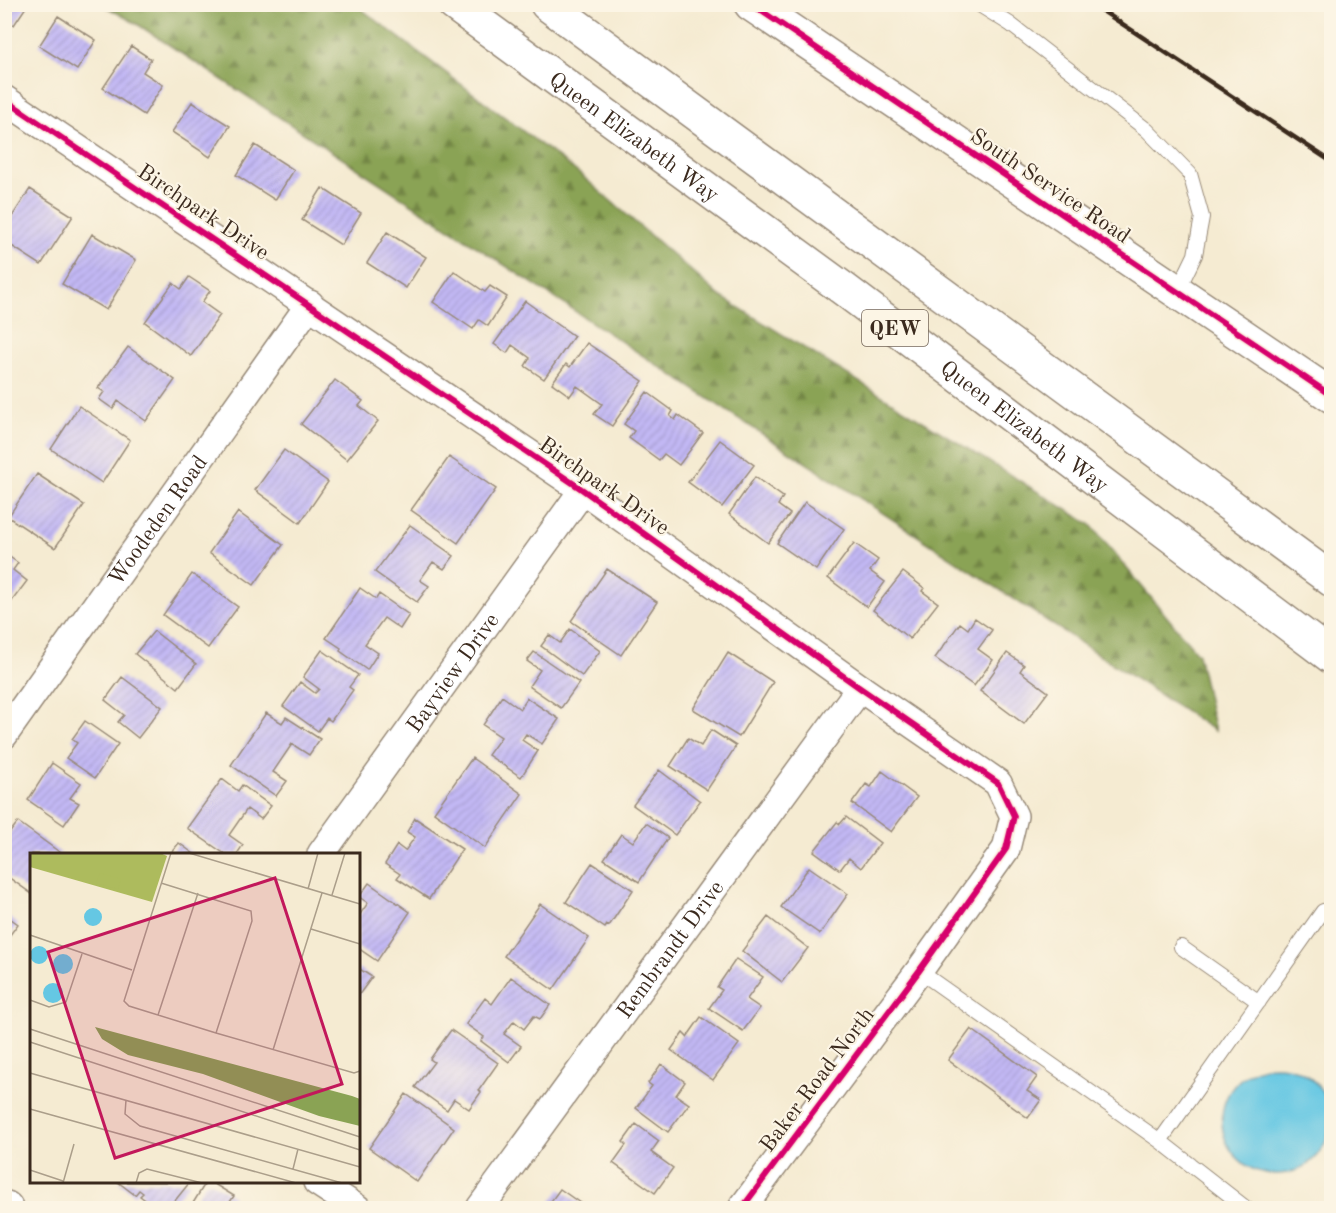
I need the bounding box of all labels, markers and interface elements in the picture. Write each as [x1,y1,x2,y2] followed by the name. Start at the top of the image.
[545,69,723,207] street label: Queen Elizabeth Way
[966,125,1134,248] street label: South Service Road
[133,161,273,265] street label: Birchpark Drive
[862,310,928,346] road number: QEW
[936,357,1112,498] street label: Queen Elizabeth Way
[535,434,673,540] street label: Birchpark Drive
[105,452,212,590] street label: Woodeden Road
[403,610,504,737] street label: Bayview Drive
[30,853,360,1183] inset map
[614,877,728,1023] street label: Rembrandt Drive
[756,1004,879,1157] street label: Baker Road North

